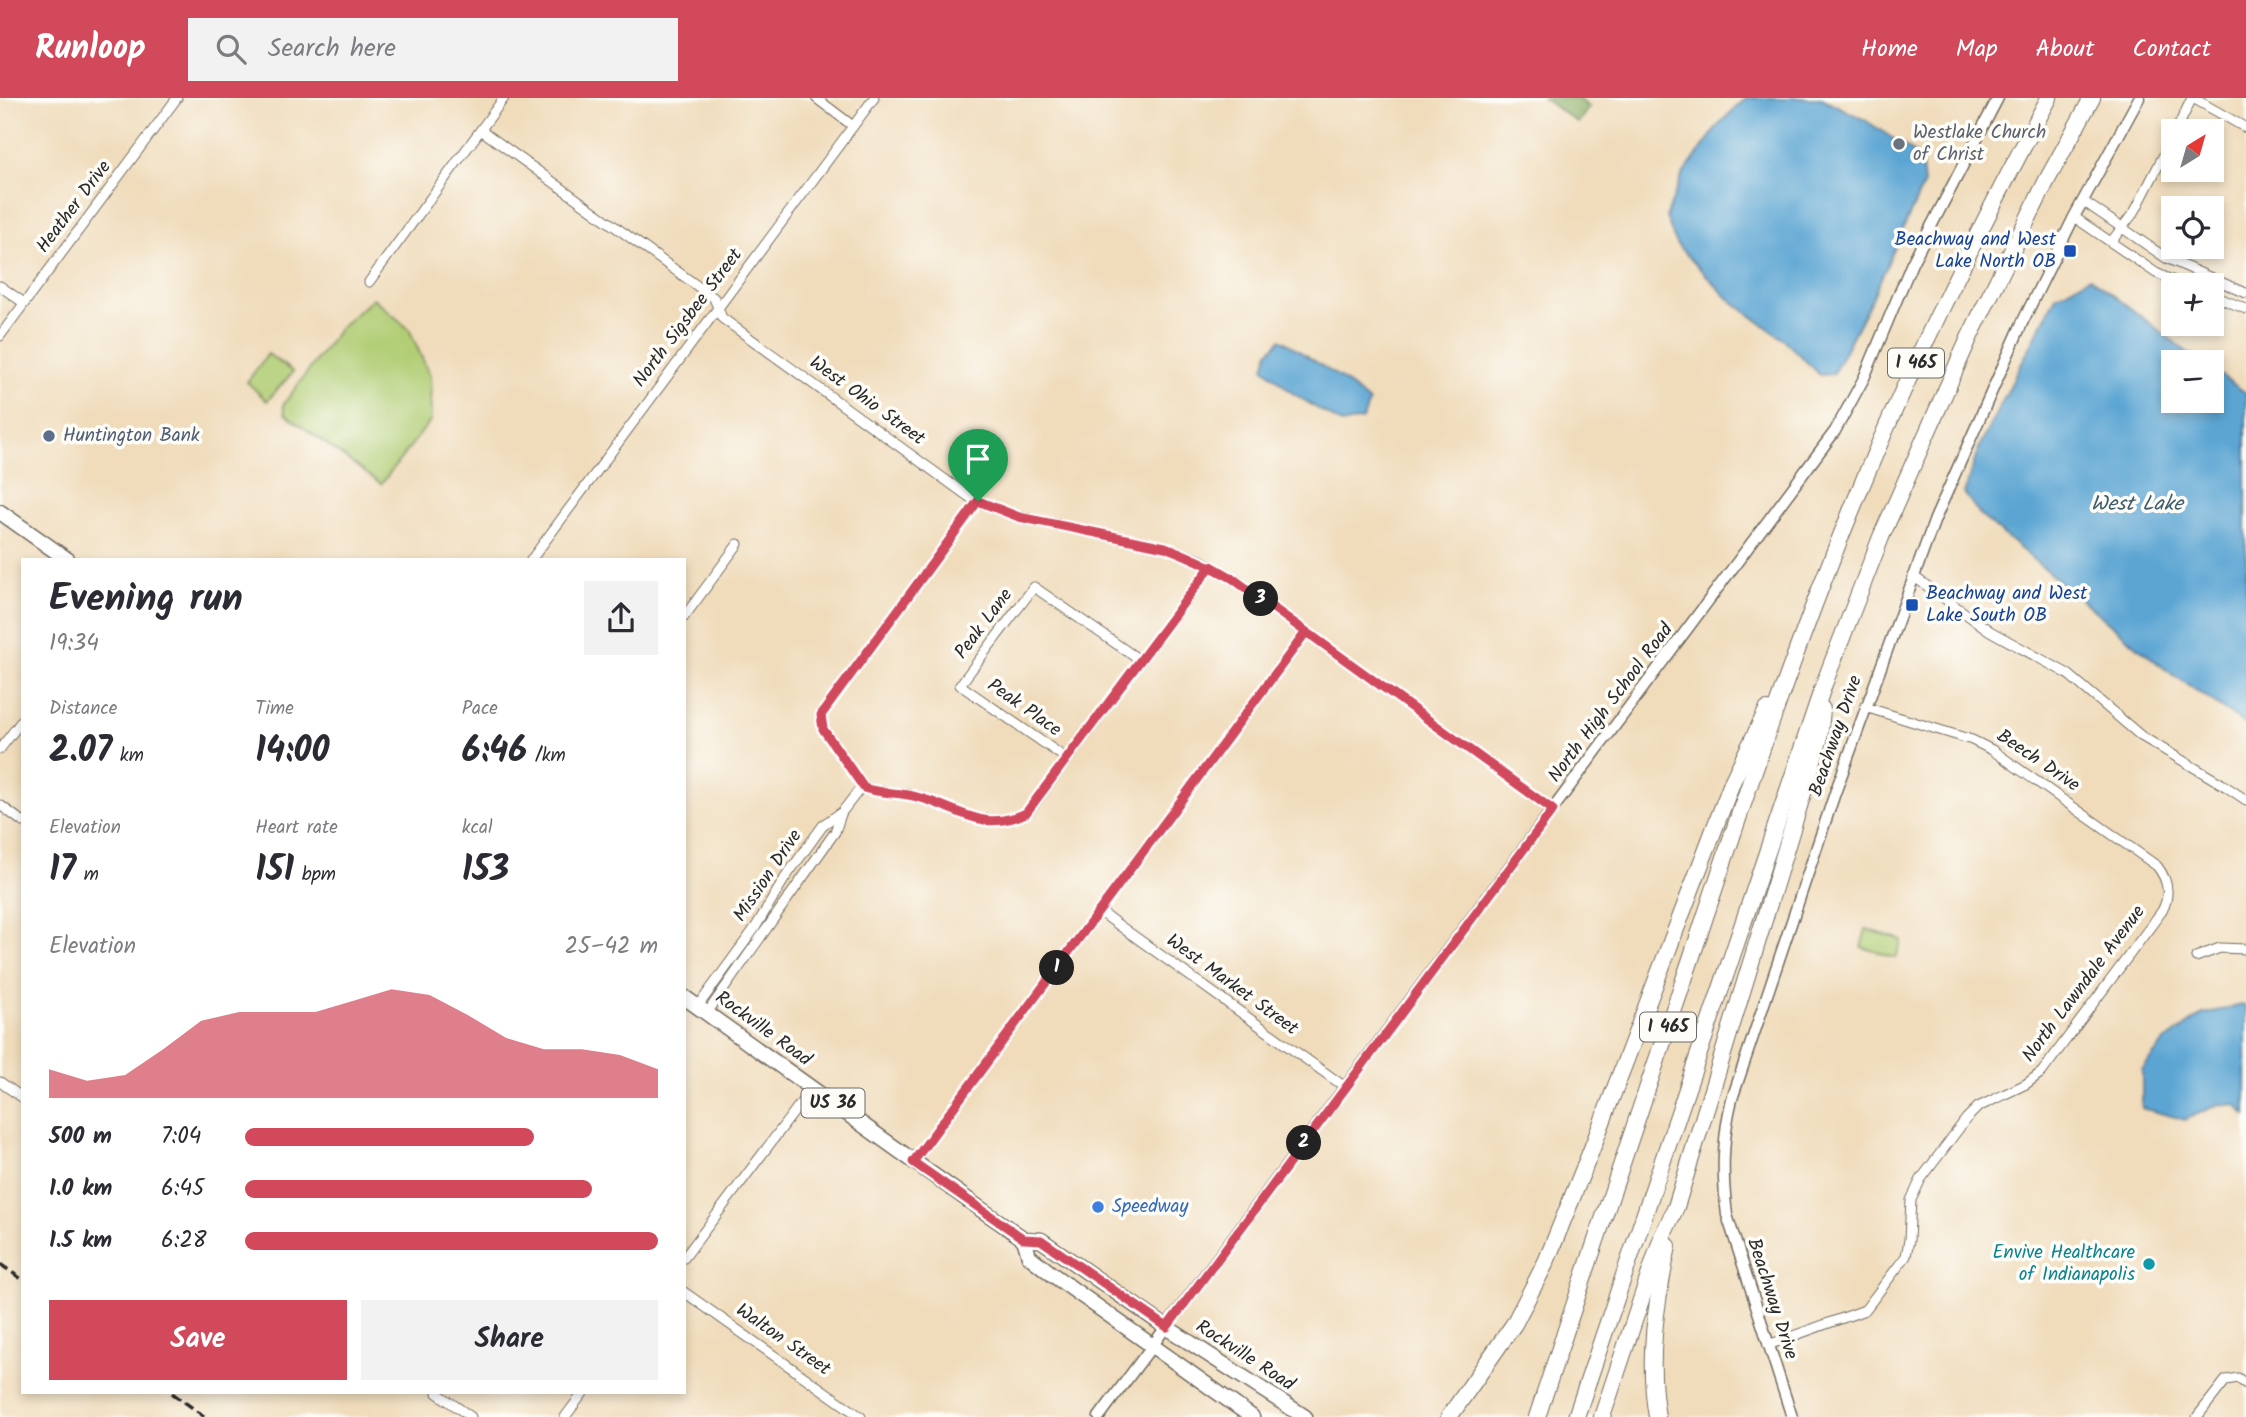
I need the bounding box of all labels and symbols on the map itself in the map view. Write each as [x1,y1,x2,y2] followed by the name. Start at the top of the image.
[1913,118,2046,170] place label: Westlake Church of Christ
[2161,119,2224,182] north arrow
[1891,136,1907,152] marker: Westlake Church of Christ
[29,154,119,260] street label: Heather Drive
[1895,225,2057,277] place label: Beachway and West Lake North OB
[626,242,751,394] street label: North Sigsbee Street
[2062,243,2078,259] marker: Beachway and West Lake North OB
[1888,348,1944,377] road number: I 465
[803,349,932,454] street label: West Ohio Street
[63,421,200,451] place label: Huntington Bank
[41,428,57,444] marker: Huntington Bank
[948,429,1008,501] pin
[2091,488,2186,521] water label: West Lake
[1926,579,2088,631] place label: Beachway and West Lake South OB
[947,582,1021,666] street label: Peak Lane
[1244,582,1278,616] pin: 3
[1904,597,1920,613] marker: Beachway and West Lake South OB
[1541,616,1681,789] street label: North High School Road
[980,671,1068,745] street label: Peak Place
[1801,671,1871,800] street label: Beachway Drive
[1990,722,2086,800] street label: Beech Drive
[726,823,810,928] street label: Mission Drive
[2015,899,2153,1069] street label: North Lawndale Avenue
[1160,927,1305,1044] street label: West Market Street
[1040,950,1074,986] pin: 1
[708,984,818,1075] street label: Rockville Road
[1640,1012,1696,1042] road number: I 465
[802,1088,864,1118] road number: US 36
[1286,1126,1322,1160] pin: 2
[1112,1192,1189,1222] place label: Speedway
[1090,1199,1106,1215] marker: Speedway
[1738,1234,1806,1364] street label: Beachway Drive
[1992,1238,2135,1290] place label: Envive Healthcare of Indianapolis
[2141,1256,2157,1272] marker: Envive Healthcare of Indianapolis
[729,1296,837,1384] street label: Walton Street
[1189,1313,1301,1400] street label: Rockville Road

